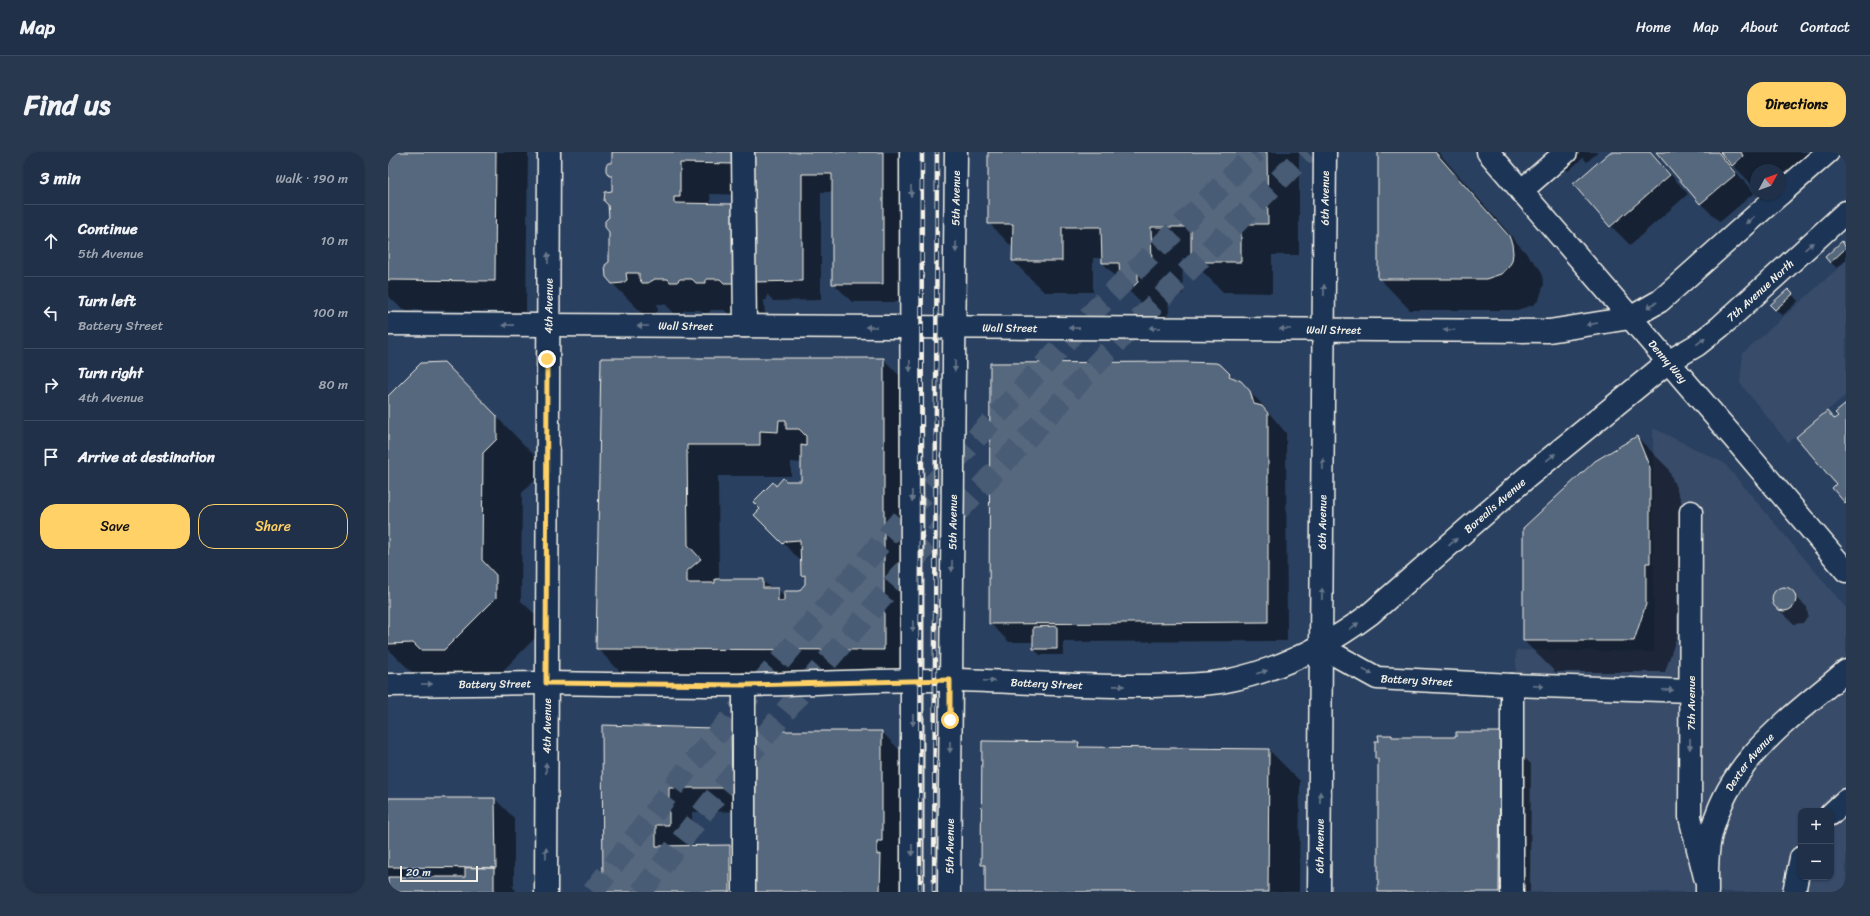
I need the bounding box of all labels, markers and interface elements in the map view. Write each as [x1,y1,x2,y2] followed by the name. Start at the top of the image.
[20,11,55,44] text: Map
[1636,15,1671,40] text: Home
[1693,15,1719,40] text: Map
[1741,15,1778,40] text: About
[1800,15,1850,40] text: Contact
[24,80,111,129] text: Find us
[1747,82,1846,127] button: Directions
[40,163,81,193] text: 3 min
[1750,164,1786,200] north arrow
[275,167,348,190] text: Walk · 190 m
[946,170,965,226] street label: 5th Avenue
[1315,170,1334,226] street label: 6th Avenue
[908,185,914,198] one-way arrow
[1745,215,1756,224] one-way arrow
[78,216,138,242] text: Continue
[321,229,348,252] text: 10 m
[40,230,62,252] icon: ahead
[953,241,959,254] one-way arrow
[78,242,143,265] text: 5th Avenue
[1804,242,1813,251] one-way arrow
[545,251,551,264] one-way arrow
[1722,254,1798,326] street label: 7th Avenue North
[539,278,558,334] street label: 4th Avenue
[1321,283,1327,296] one-way arrow
[78,288,136,314] text: Turn left
[313,301,348,324] text: 100 m
[1646,301,1658,308] one-way arrow
[40,302,62,324] icon: left
[78,314,163,337] text: Battery Street
[658,316,714,335] street label: Wall Street
[982,318,1038,337] street label: Wall Street
[1306,320,1362,339] street label: Wall Street
[1585,321,1598,327] one-way arrow
[501,322,514,328] one-way arrow
[636,323,649,329] one-way arrow
[864,324,877,330] one-way arrow
[1067,325,1080,331] one-way arrow
[1148,325,1161,331] one-way arrow
[1278,326,1291,332] one-way arrow
[1442,327,1455,333] one-way arrow
[1644,335,1692,388] street label: Denny Way
[1695,337,1706,346] one-way arrow
[538,350,556,368] route end
[78,360,143,386] text: Turn right
[907,360,914,372] one-way arrow
[952,360,958,373] one-way arrow
[319,373,348,396] text: 80 m
[40,374,62,396] icon: right
[78,386,144,409] text: 4th Avenue
[78,444,215,470] text: Arrive at destination
[40,446,62,468] icon: arrive
[1546,453,1557,462] one-way arrow
[1320,457,1326,470] one-way arrow
[1459,473,1530,538] street label: Borealis Avenue
[909,490,915,503] one-way arrow
[943,494,962,550] street label: 5th Avenue
[1312,494,1332,550] street label: 6th Avenue
[40,504,190,549] button: Save
[198,504,348,549] button: Share
[1448,537,1458,547] one-way arrow
[949,560,955,573] one-way arrow
[1318,588,1325,600] one-way arrow
[910,620,916,633] one-way arrow
[1349,623,1359,631] one-way arrow
[1256,669,1268,675] one-way arrow
[1362,669,1374,676] one-way arrow
[1380,669,1454,691] street label: Battery Street
[1010,672,1083,695] street label: Battery Street
[459,674,531,694] street label: Battery Street
[1682,675,1701,730] street label: 7th Avenue
[983,678,996,684] one-way arrow
[421,681,434,687] one-way arrow
[1113,683,1126,689] one-way arrow
[1532,683,1545,689] one-way arrow
[1662,687,1675,693] one-way arrow
[537,698,556,754] street label: 4th Avenue
[941,711,959,729] route start
[910,714,916,727] one-way arrow
[1720,728,1779,795] street label: Dexter Avenue
[1687,738,1694,750] one-way arrow
[947,741,953,754] one-way arrow
[543,761,549,774] one-way arrow
[1317,790,1323,803] one-way arrow
[1798,808,1834,880] map controls
[1798,808,1834,844] button: +
[940,818,959,874] street label: 5th Avenue
[1310,818,1329,874] street label: 6th Avenue
[909,844,915,857] one-way arrow
[1798,844,1834,880] button: −
[543,846,549,859] one-way arrow
[406,863,431,882] text: 20 m
[400,864,478,883] scale bar

